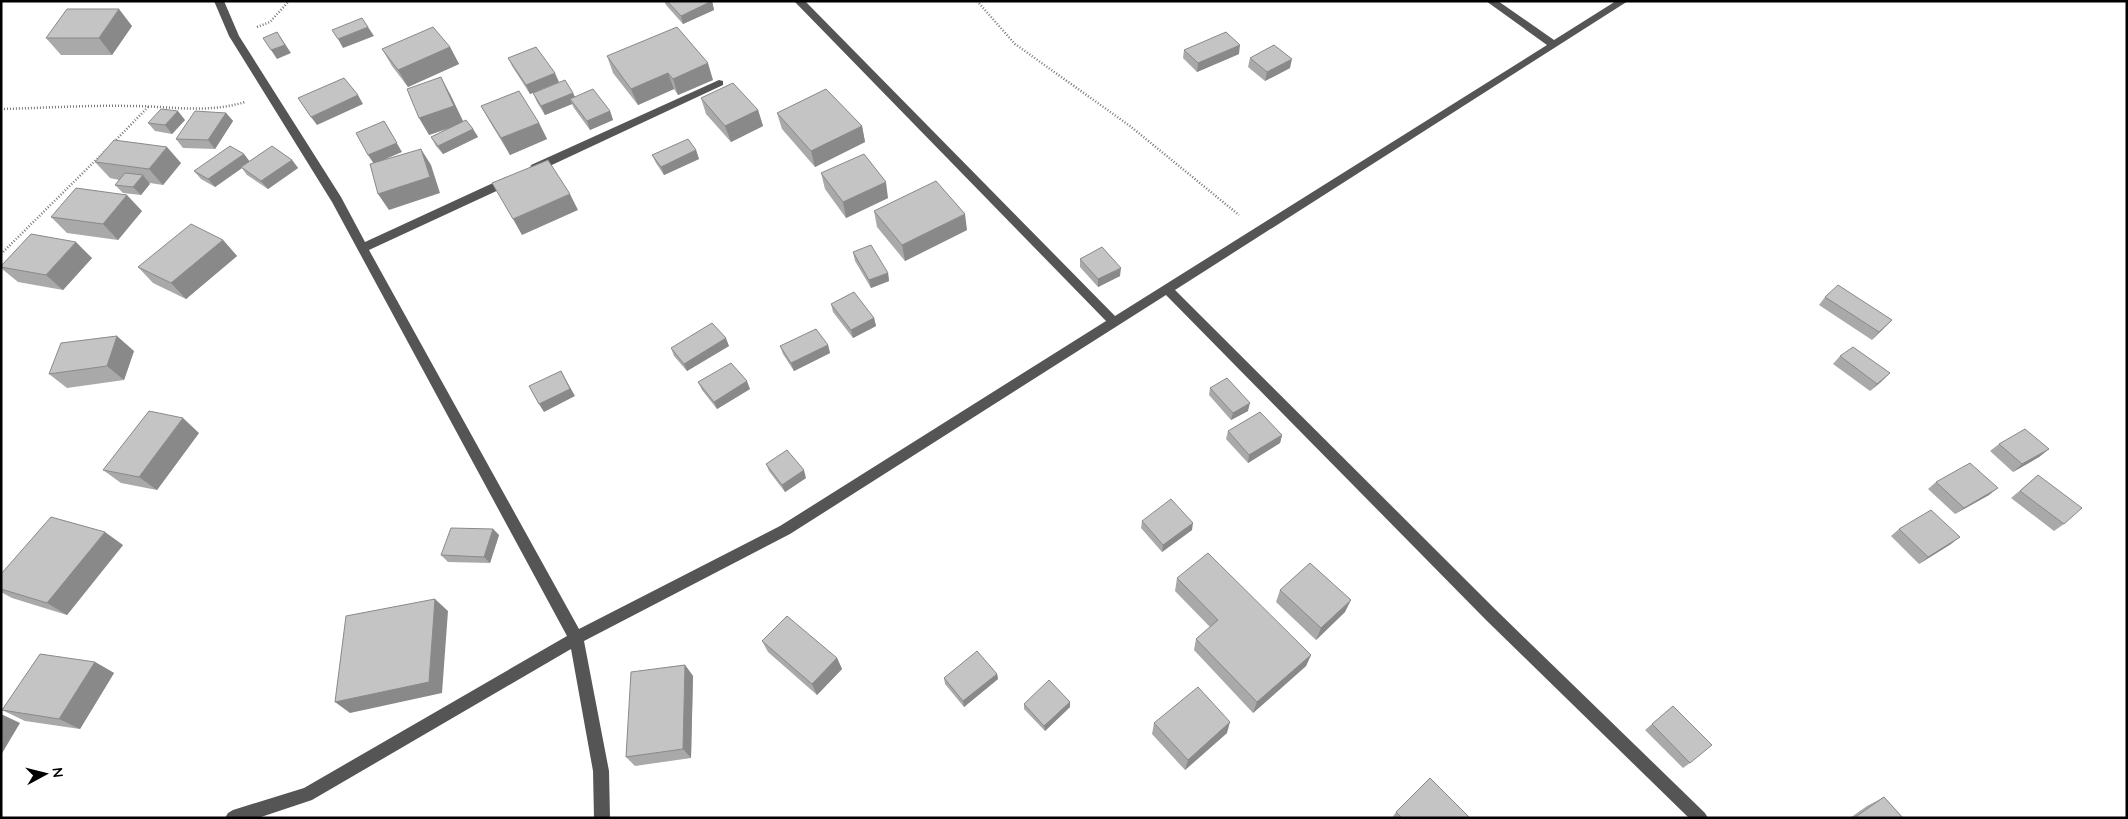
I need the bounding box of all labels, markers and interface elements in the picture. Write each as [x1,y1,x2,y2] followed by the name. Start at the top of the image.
[20,749,70,799] north arrow
[48,766,67,779] text: N

